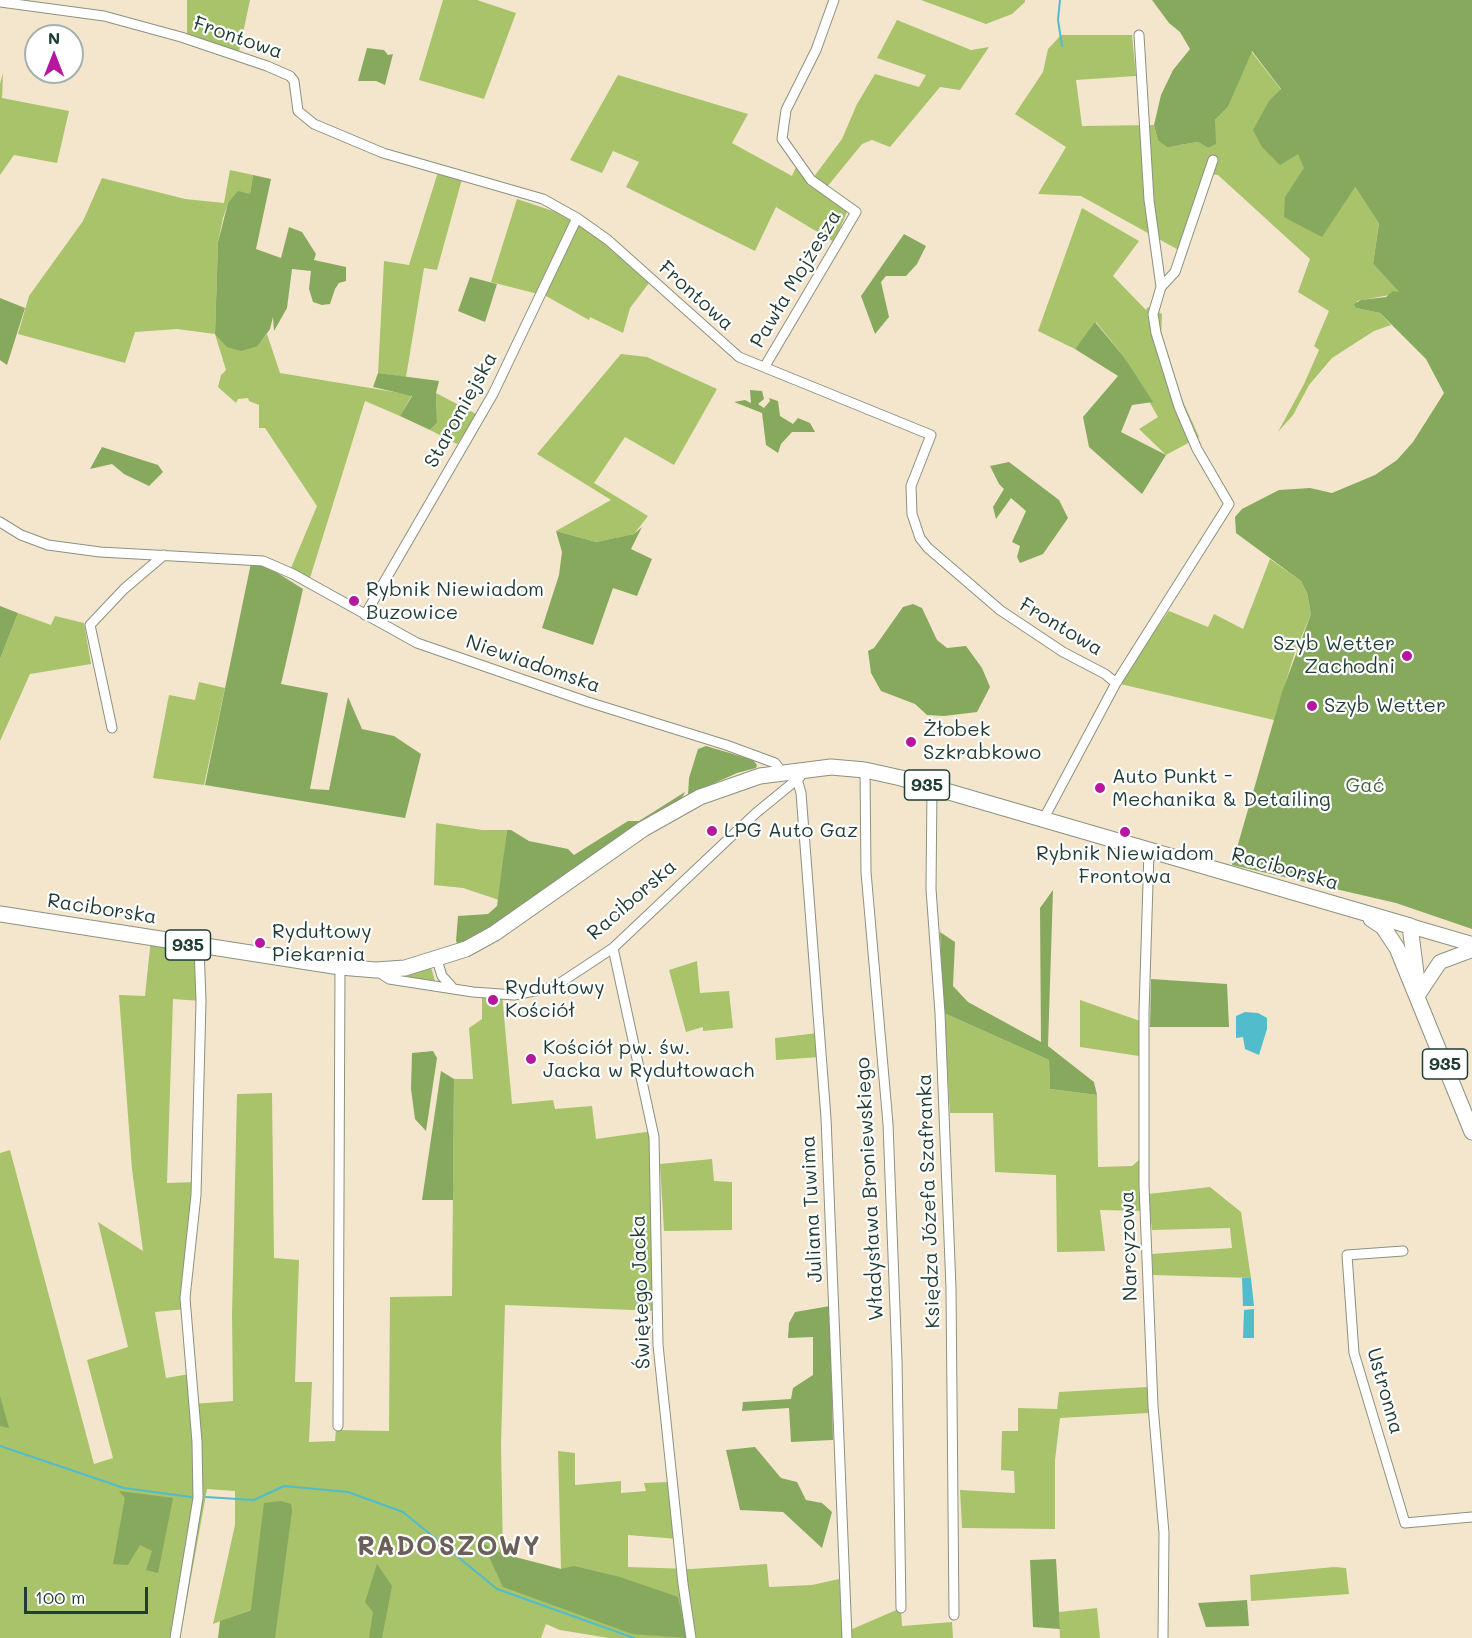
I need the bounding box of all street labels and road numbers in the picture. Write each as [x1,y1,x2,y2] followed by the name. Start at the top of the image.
[190,12,286,64] street label: Frontowa
[745,206,847,352] street label: Pawła Mojżesza
[653,256,739,336] street label: Frontowa
[419,348,503,472] street label: Staromiejska
[1015,593,1107,661] street label: Frontowa
[463,630,603,698] street label: Niewiadomska
[904,770,950,800] road number: 935
[1229,842,1341,896] street label: Raciborska
[582,855,682,945] street label: Raciborska
[46,888,158,930] street label: Raciborska
[166,930,210,960] road number: 935
[1422,1049,1468,1079] road number: 935
[851,1057,889,1321] street label: Władysława Broniewskiego
[913,1073,945,1329] street label: Księdza Józefa Szafranka
[796,1135,828,1283] street label: Juliana Tuwima
[1115,1190,1143,1302] street label: Narcyzowa
[626,1214,656,1370] street label: Świętego Jacka
[1361,1345,1409,1437] street label: Ustronna

